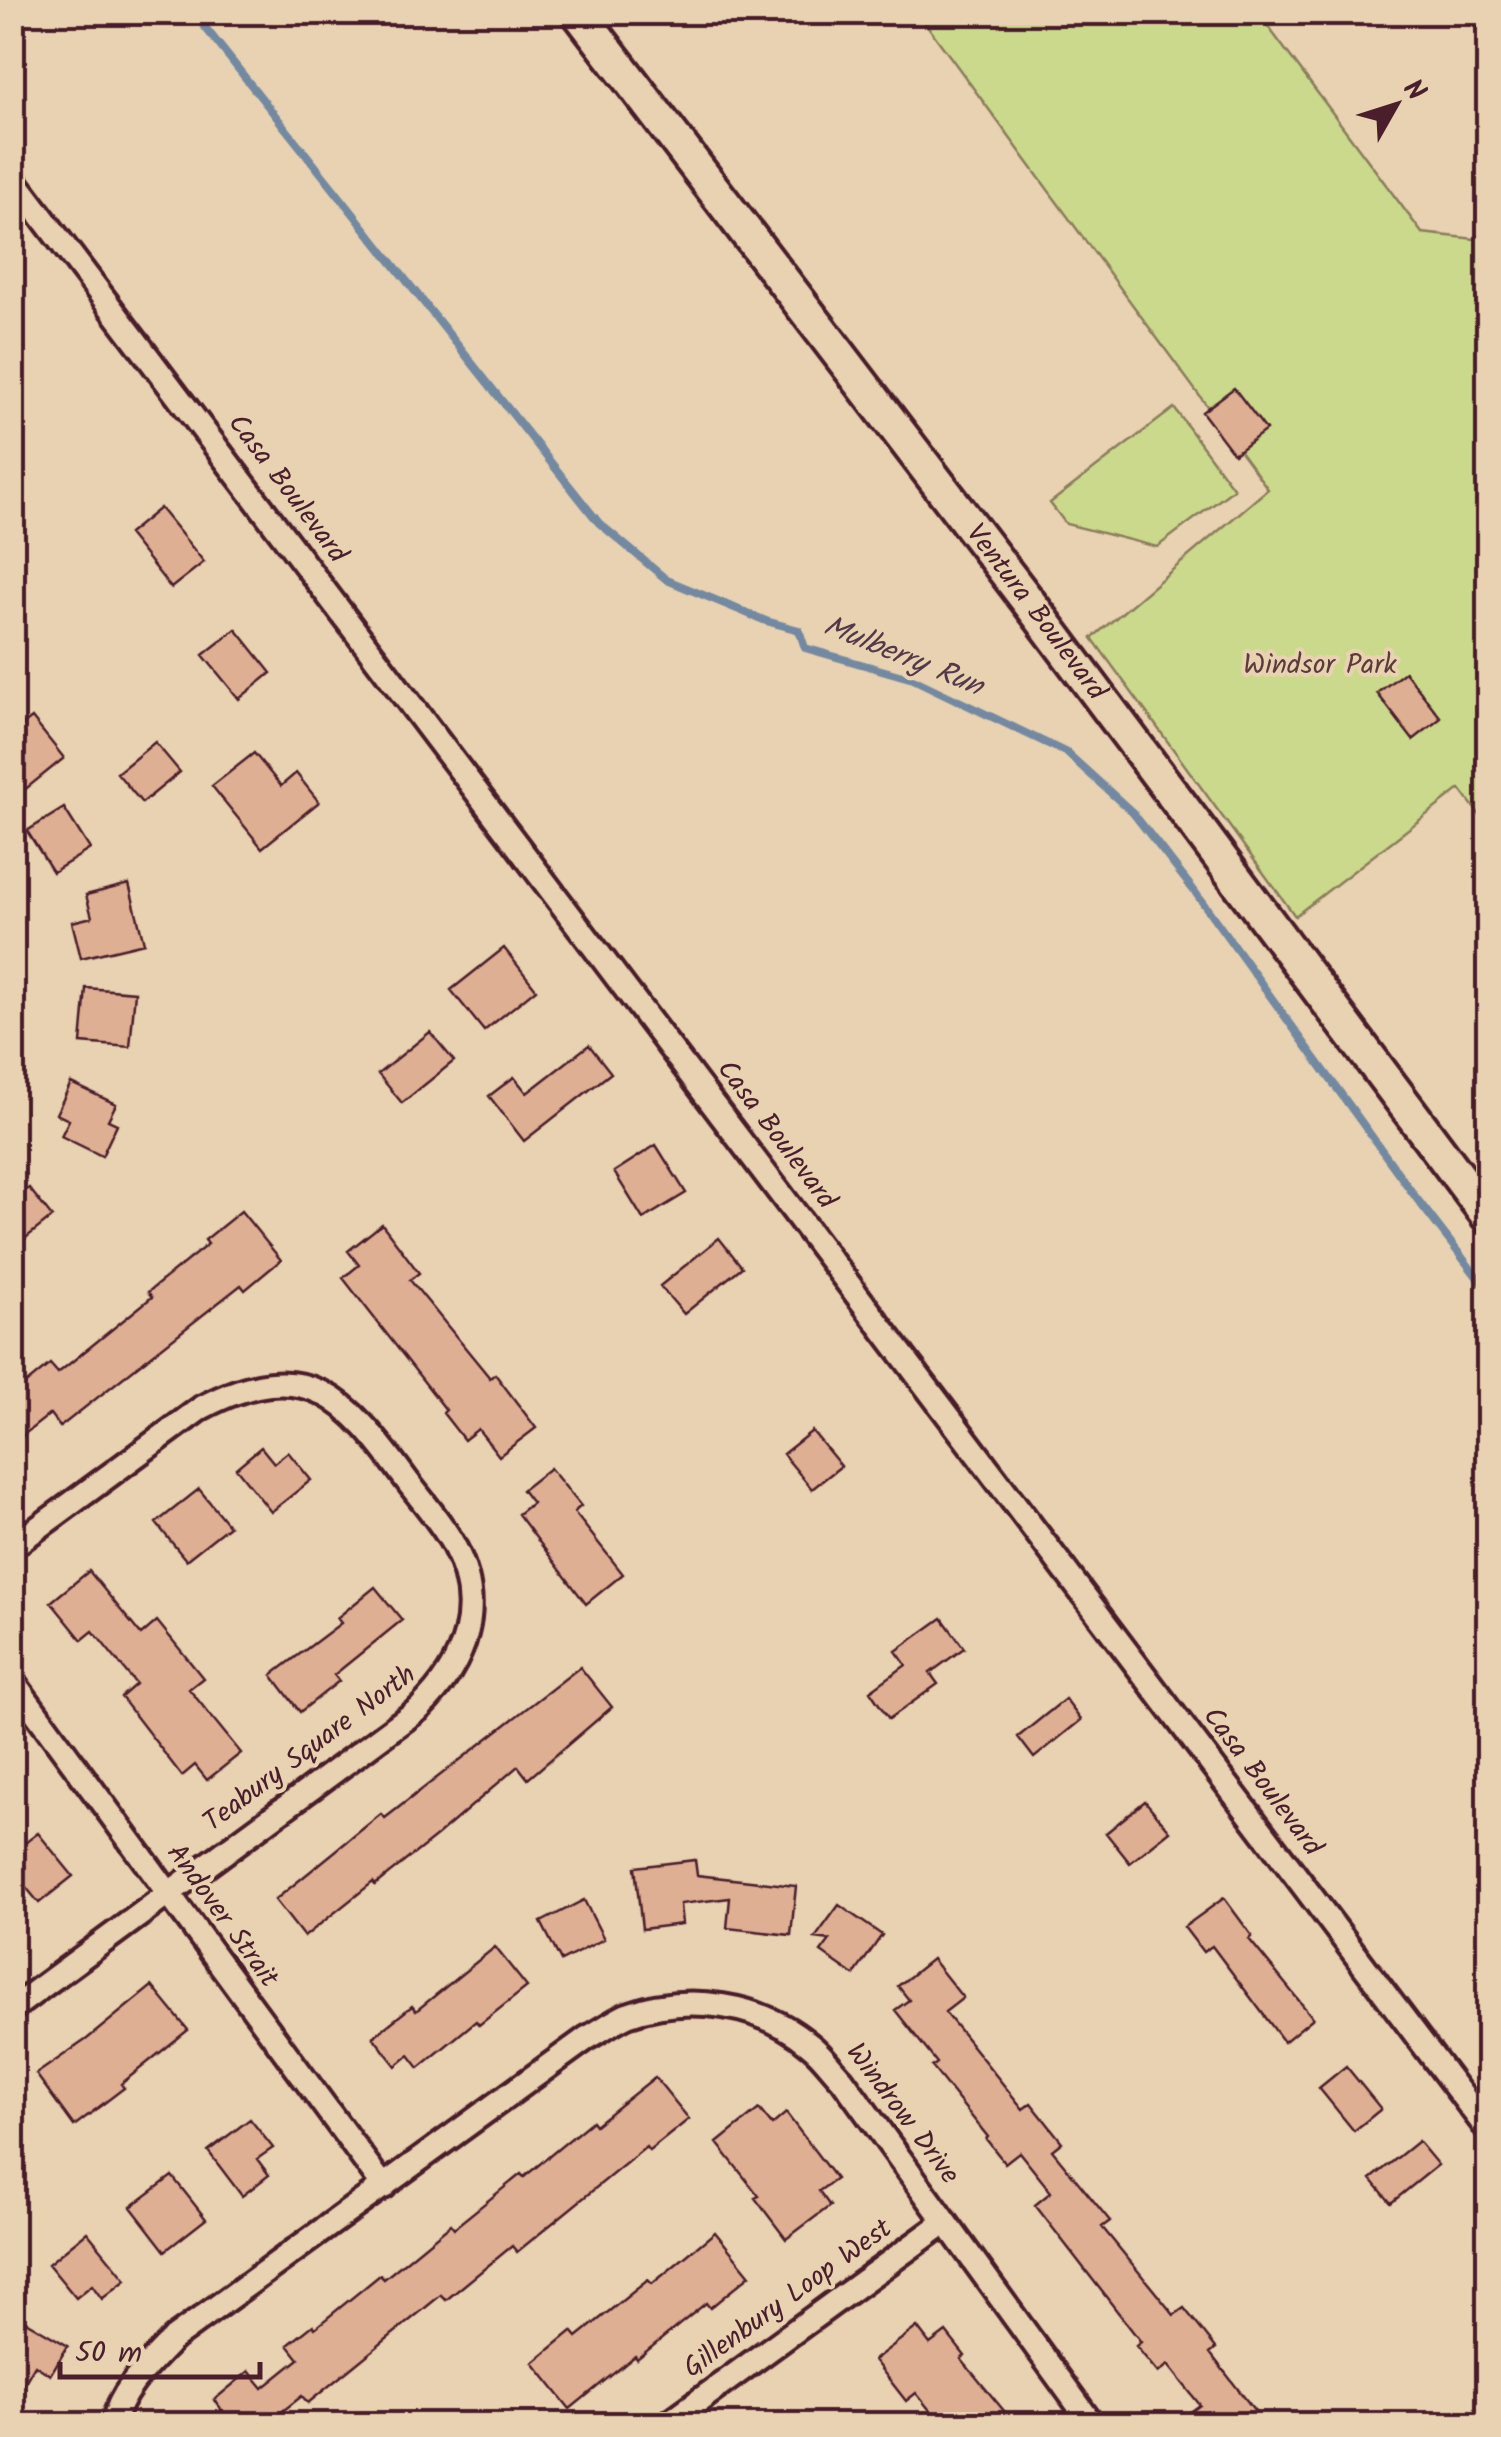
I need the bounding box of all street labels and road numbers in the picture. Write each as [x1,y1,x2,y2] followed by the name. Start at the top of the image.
[216,404,359,574] street label: Casa Boulevard
[954,514,1118,711] street label: Ventura Boulevard
[705,1050,848,1220] street label: Casa Boulevard
[194,1654,426,1844] street label: Teabury Square North
[1191,1697,1334,1867] street label: Casa Boulevard
[154,1834,291,1999] street label: Andover Strait
[834,2033,971,2195] street label: Windrow Drive
[674,2207,903,2390] street label: Gillenbury Loop West

